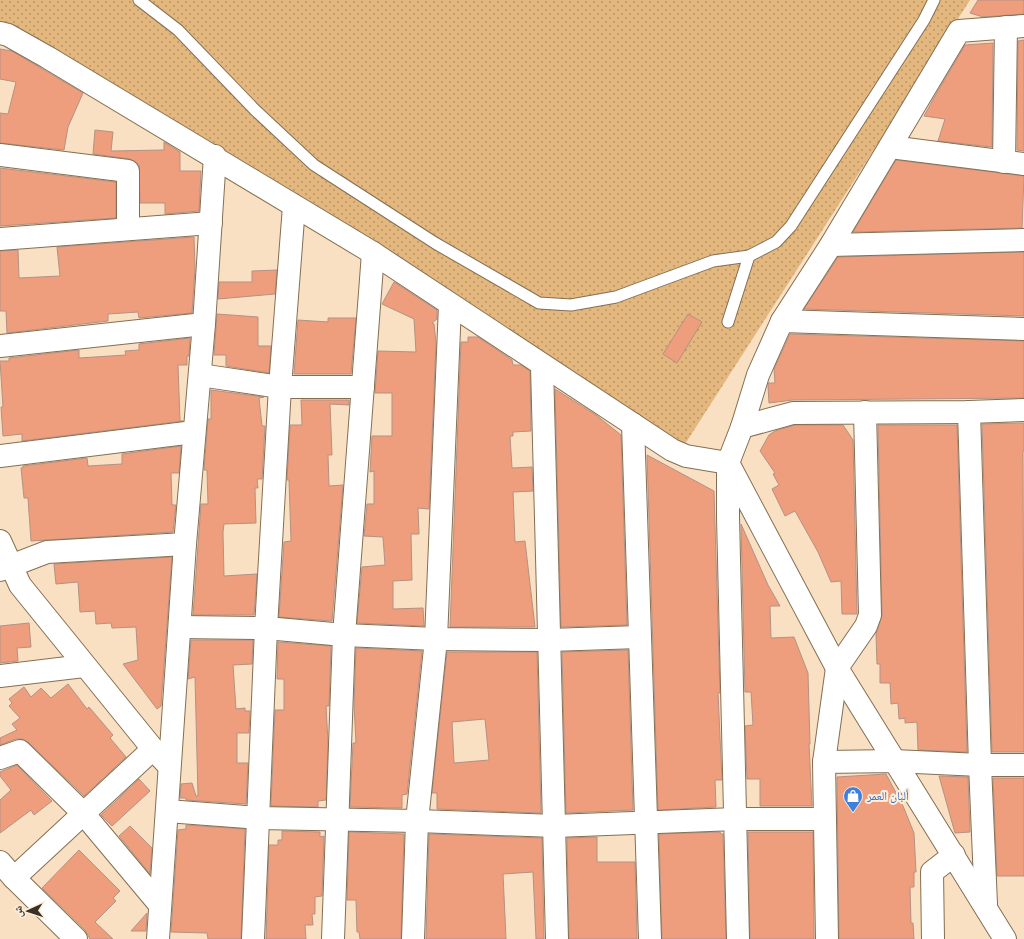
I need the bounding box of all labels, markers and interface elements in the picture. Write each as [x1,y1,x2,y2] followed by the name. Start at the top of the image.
[842,785,864,813] shop icon: ألبان العمر
[866,789,909,803] place label: ألبان العمر
[8,891,48,931] north arrow
[12,905,26,918] text: ش

